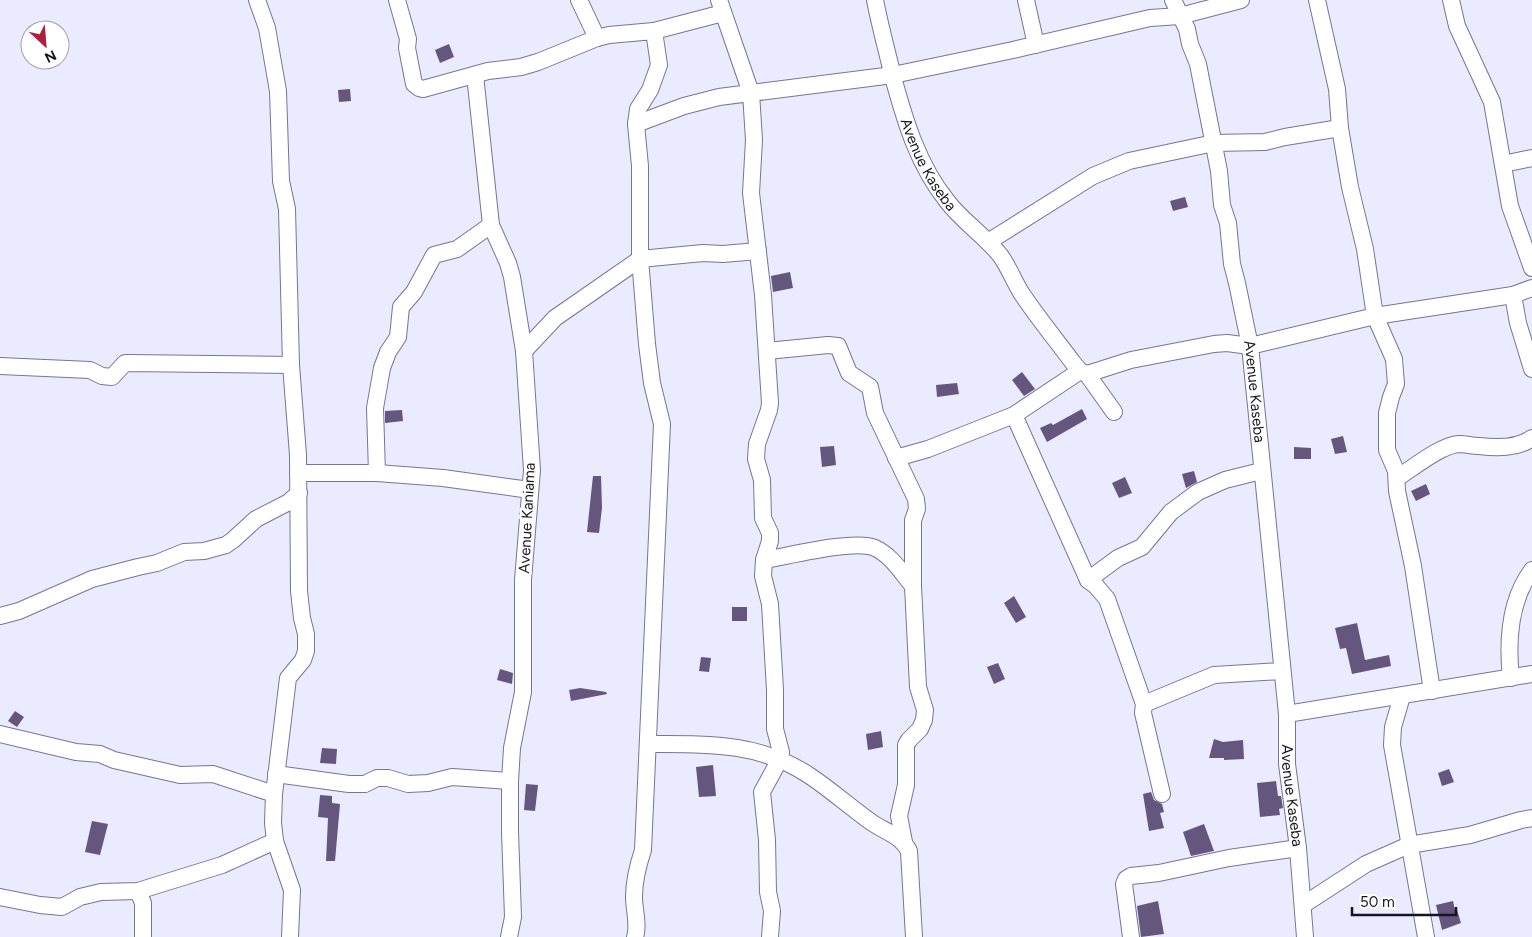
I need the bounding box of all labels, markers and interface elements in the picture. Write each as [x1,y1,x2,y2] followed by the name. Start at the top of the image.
[20,20,70,70] north arrow
[42,46,59,66] text: N
[897,116,960,215] street label: Avenue Kaseba
[1240,339,1269,443] street label: Avenue Kaseba
[515,462,539,574] street label: Avenue Kaniama
[1278,744,1307,848] street label: Avenue Kaseba
[1352,884,1456,916] scale bar
[1360,893,1395,911] text: 50 m

